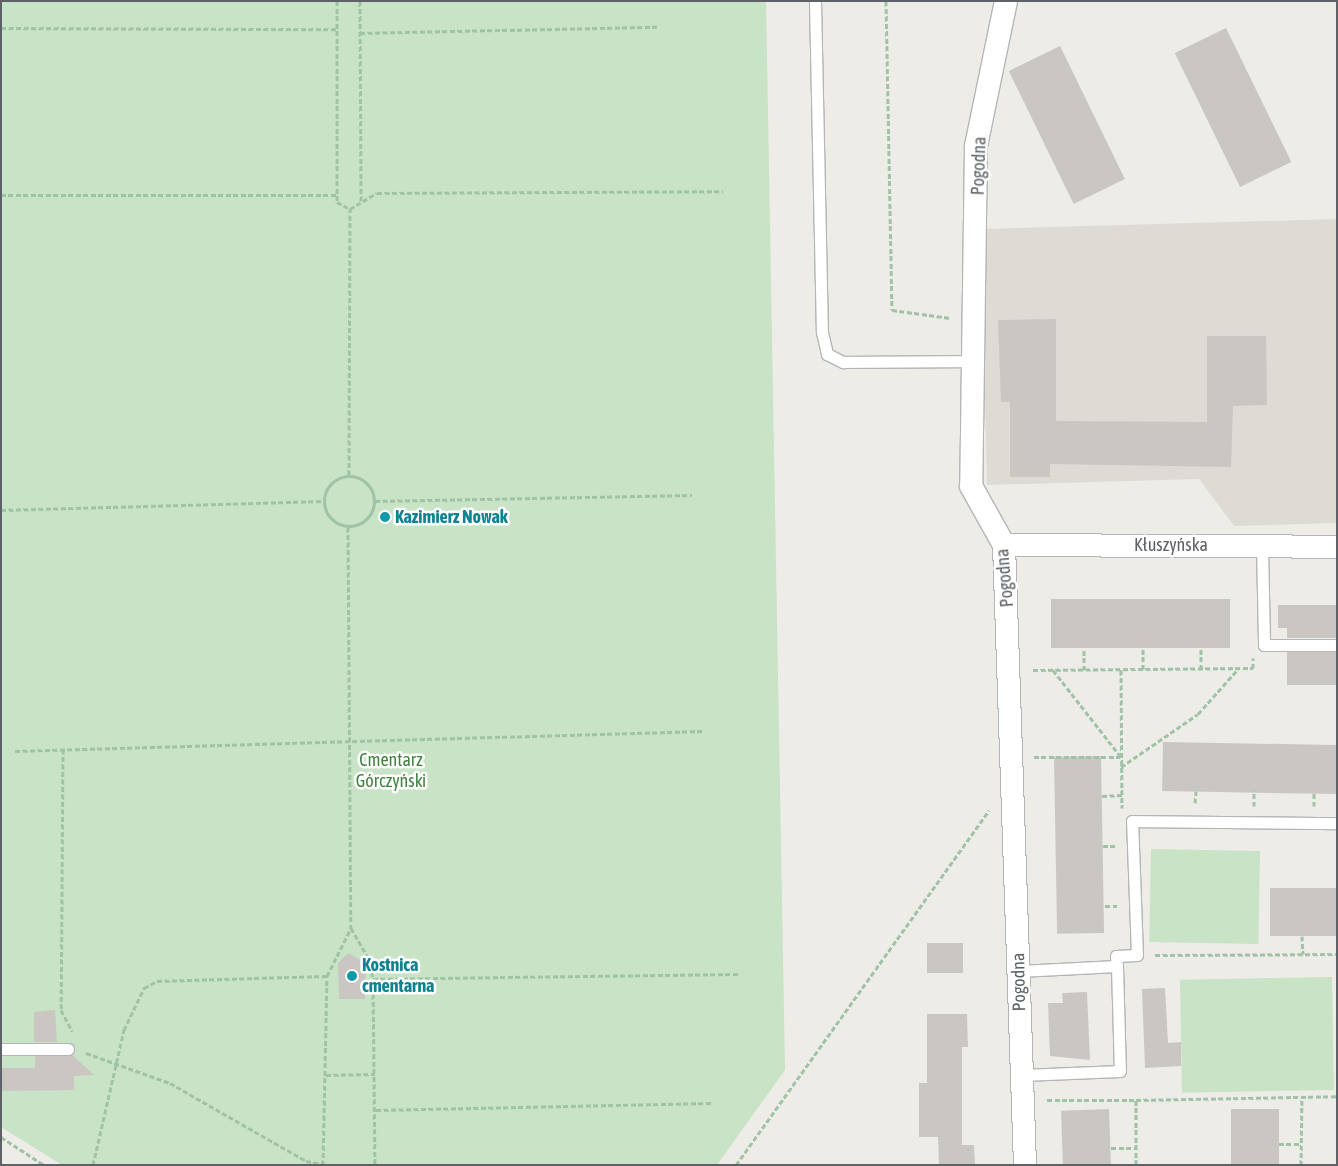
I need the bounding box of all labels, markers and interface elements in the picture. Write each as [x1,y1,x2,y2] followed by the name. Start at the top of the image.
[967,136,991,196] street label: Pogodna
[395,506,508,528] place label: Kazimierz Nowak
[379,511,391,523] marker: Kazimierz Nowak
[1134,534,1208,556] street label: Kłuszyńska
[992,548,1018,608] street label: Pogodna
[356,750,426,792] park label: Cmentarz Górczyński
[1008,953,1030,1011] street label: Pogodna
[362,955,434,998] place label: Kostnica cmentarna
[346,970,358,982] marker: Kostnica cmentarna

